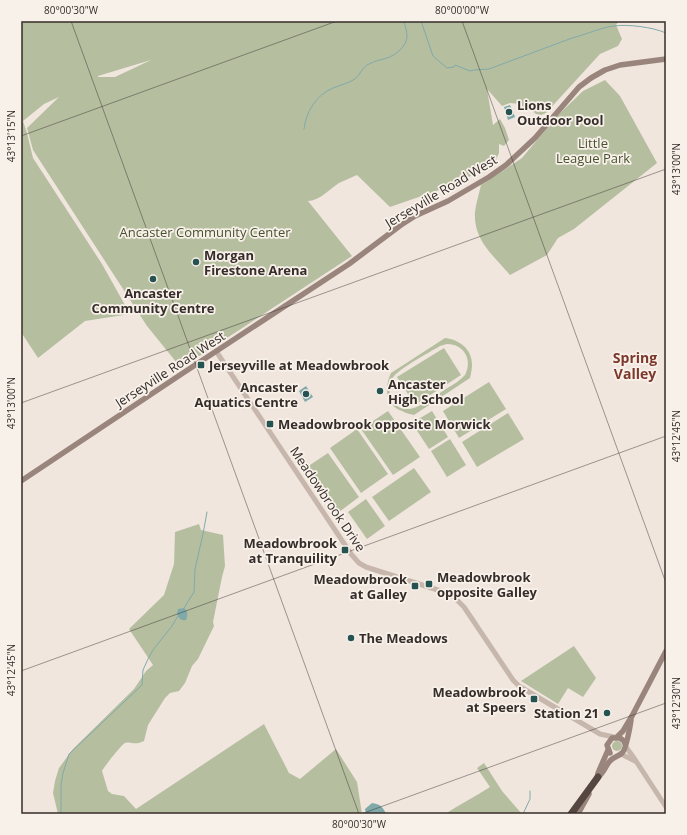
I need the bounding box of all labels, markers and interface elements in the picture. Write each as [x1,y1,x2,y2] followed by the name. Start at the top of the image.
[44,3,99,17] text: 80°00'30"W
[435,3,490,17] text: 80°00'00"W
[517,96,603,129] place label: Lions Outdoor Pool
[504,107,514,117] marker: Lions Outdoor Pool
[4,110,18,162] text: 43°13'15"N
[556,134,630,167] park label: Little League Park
[669,143,683,195] text: 43°13'00"N
[380,150,501,233] street label: Jerseyville Road West
[120,223,291,241] park label: Ancaster Community Center
[204,246,307,279] place label: Morgan Firestone Arena
[191,257,201,267] marker: Morgan Firestone Arena
[148,274,158,284] marker: Ancaster Community Centre
[91,284,215,317] place label: Ancaster Community Centre
[110,326,229,412] street label: Jerseyville Road West
[613,348,657,383] district label: Spring Valley
[208,356,390,374] place label: Jerseyville at Meadowbrook
[196,360,206,370] marker: Jerseyville at Meadowbrook
[388,375,464,408] place label: Ancaster High School
[4,377,18,429] text: 43°13'00"N
[195,378,298,411] place label: Ancaster Aquatics Centre
[375,386,385,396] marker: Ancaster High School
[301,389,311,399] marker: Ancaster Aquatics Centre
[669,410,683,462] text: 43°12'45"N
[278,415,492,433] place label: Meadowbrook opposite Morwick
[265,419,275,429] marker: Meadowbrook opposite Morwick
[286,443,370,555] street label: Meadowbrook Drive
[244,534,338,567] place label: Meadowbrook at Tranquility
[340,545,350,555] marker: Meadowbrook at Tranquility
[437,568,538,601] place label: Meadowbrook opposite Galley
[314,570,408,603] place label: Meadowbrook at Galley
[424,579,434,589] marker: Meadowbrook opposite Galley
[410,581,420,591] marker: Meadowbrook at Galley
[359,629,448,647] place label: The Meadows
[346,633,356,643] marker: The Meadows
[4,644,18,696] text: 43°12'45"N
[669,677,683,729] text: 43°12'30"N
[433,683,527,716] place label: Meadowbrook at Speers
[529,694,539,704] marker: Meadowbrook at Speers
[534,704,599,722] place label: Station 21
[602,708,612,718] marker: Station 21
[332,817,387,831] text: 80°00'30"W

